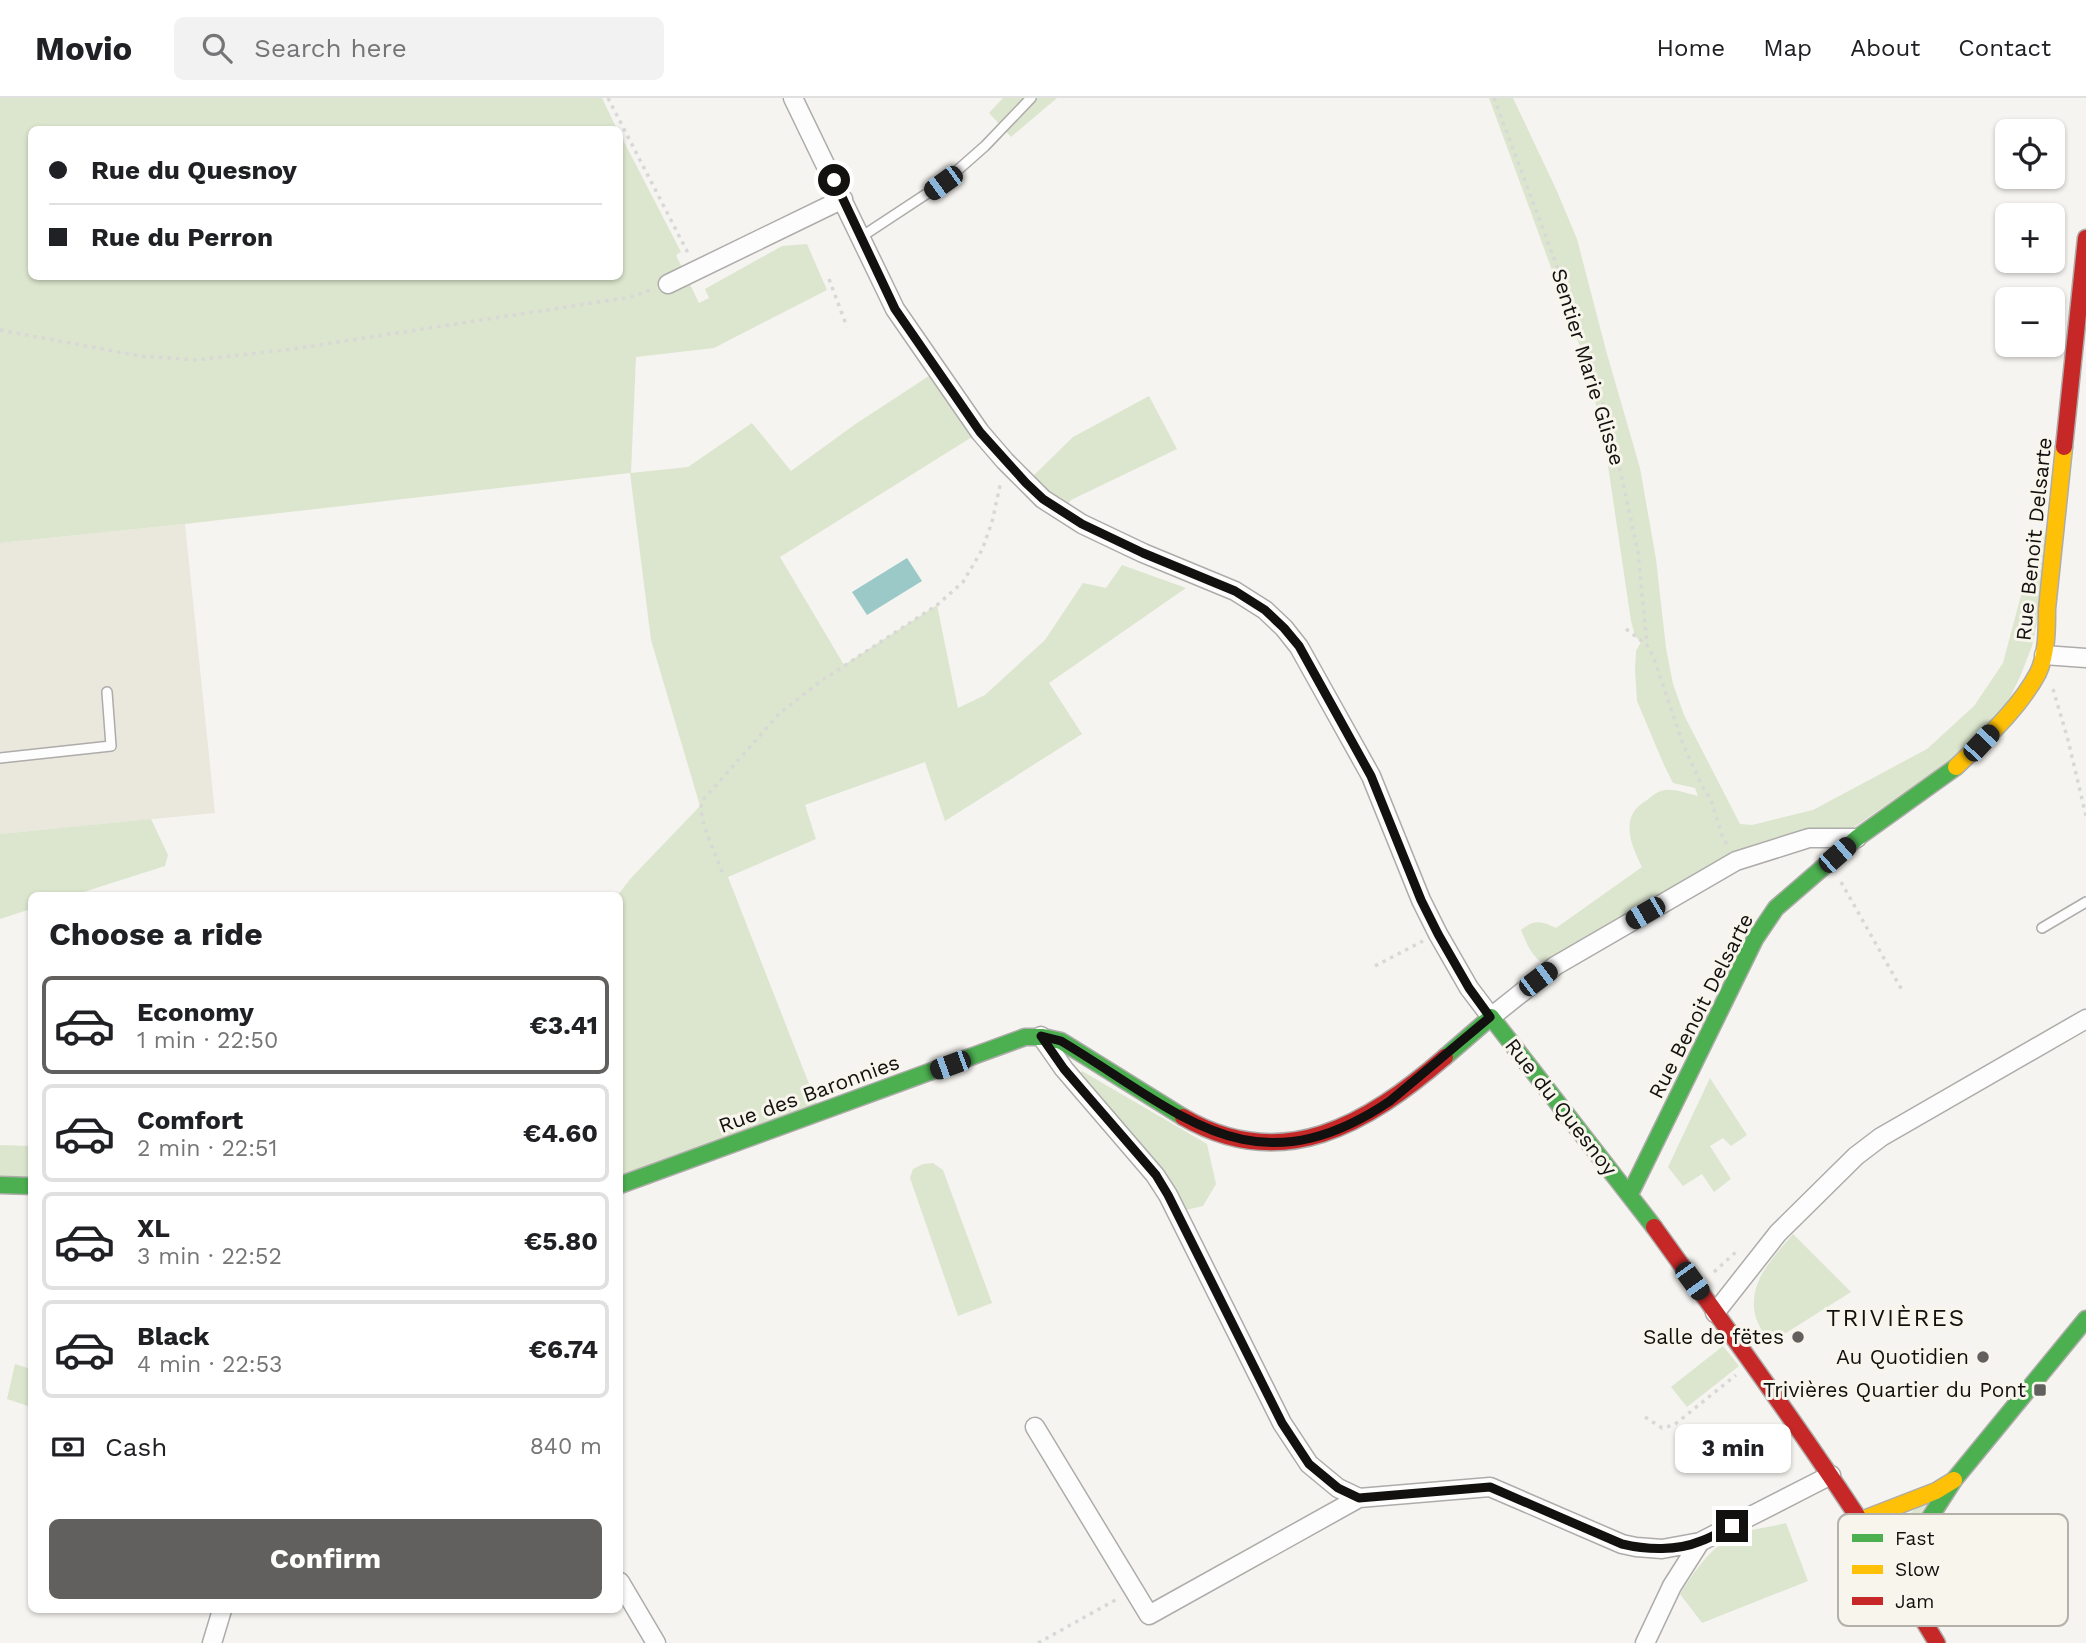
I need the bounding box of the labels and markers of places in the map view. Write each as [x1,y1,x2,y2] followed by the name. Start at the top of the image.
[1643,1324,1784,1349] place label: Salle de fëtes
[1790,1329,1806,1345] marker: Salle de fëtes
[1836,1344,1969,1369] place label: Au Quotidien
[1975,1349,1991,1365] marker: Au Quotidien
[1763,1377,2026,1402] place label: Trivières Quartier du Pont
[2032,1382,2048,1398] marker: Trivières Quartier du Pont

